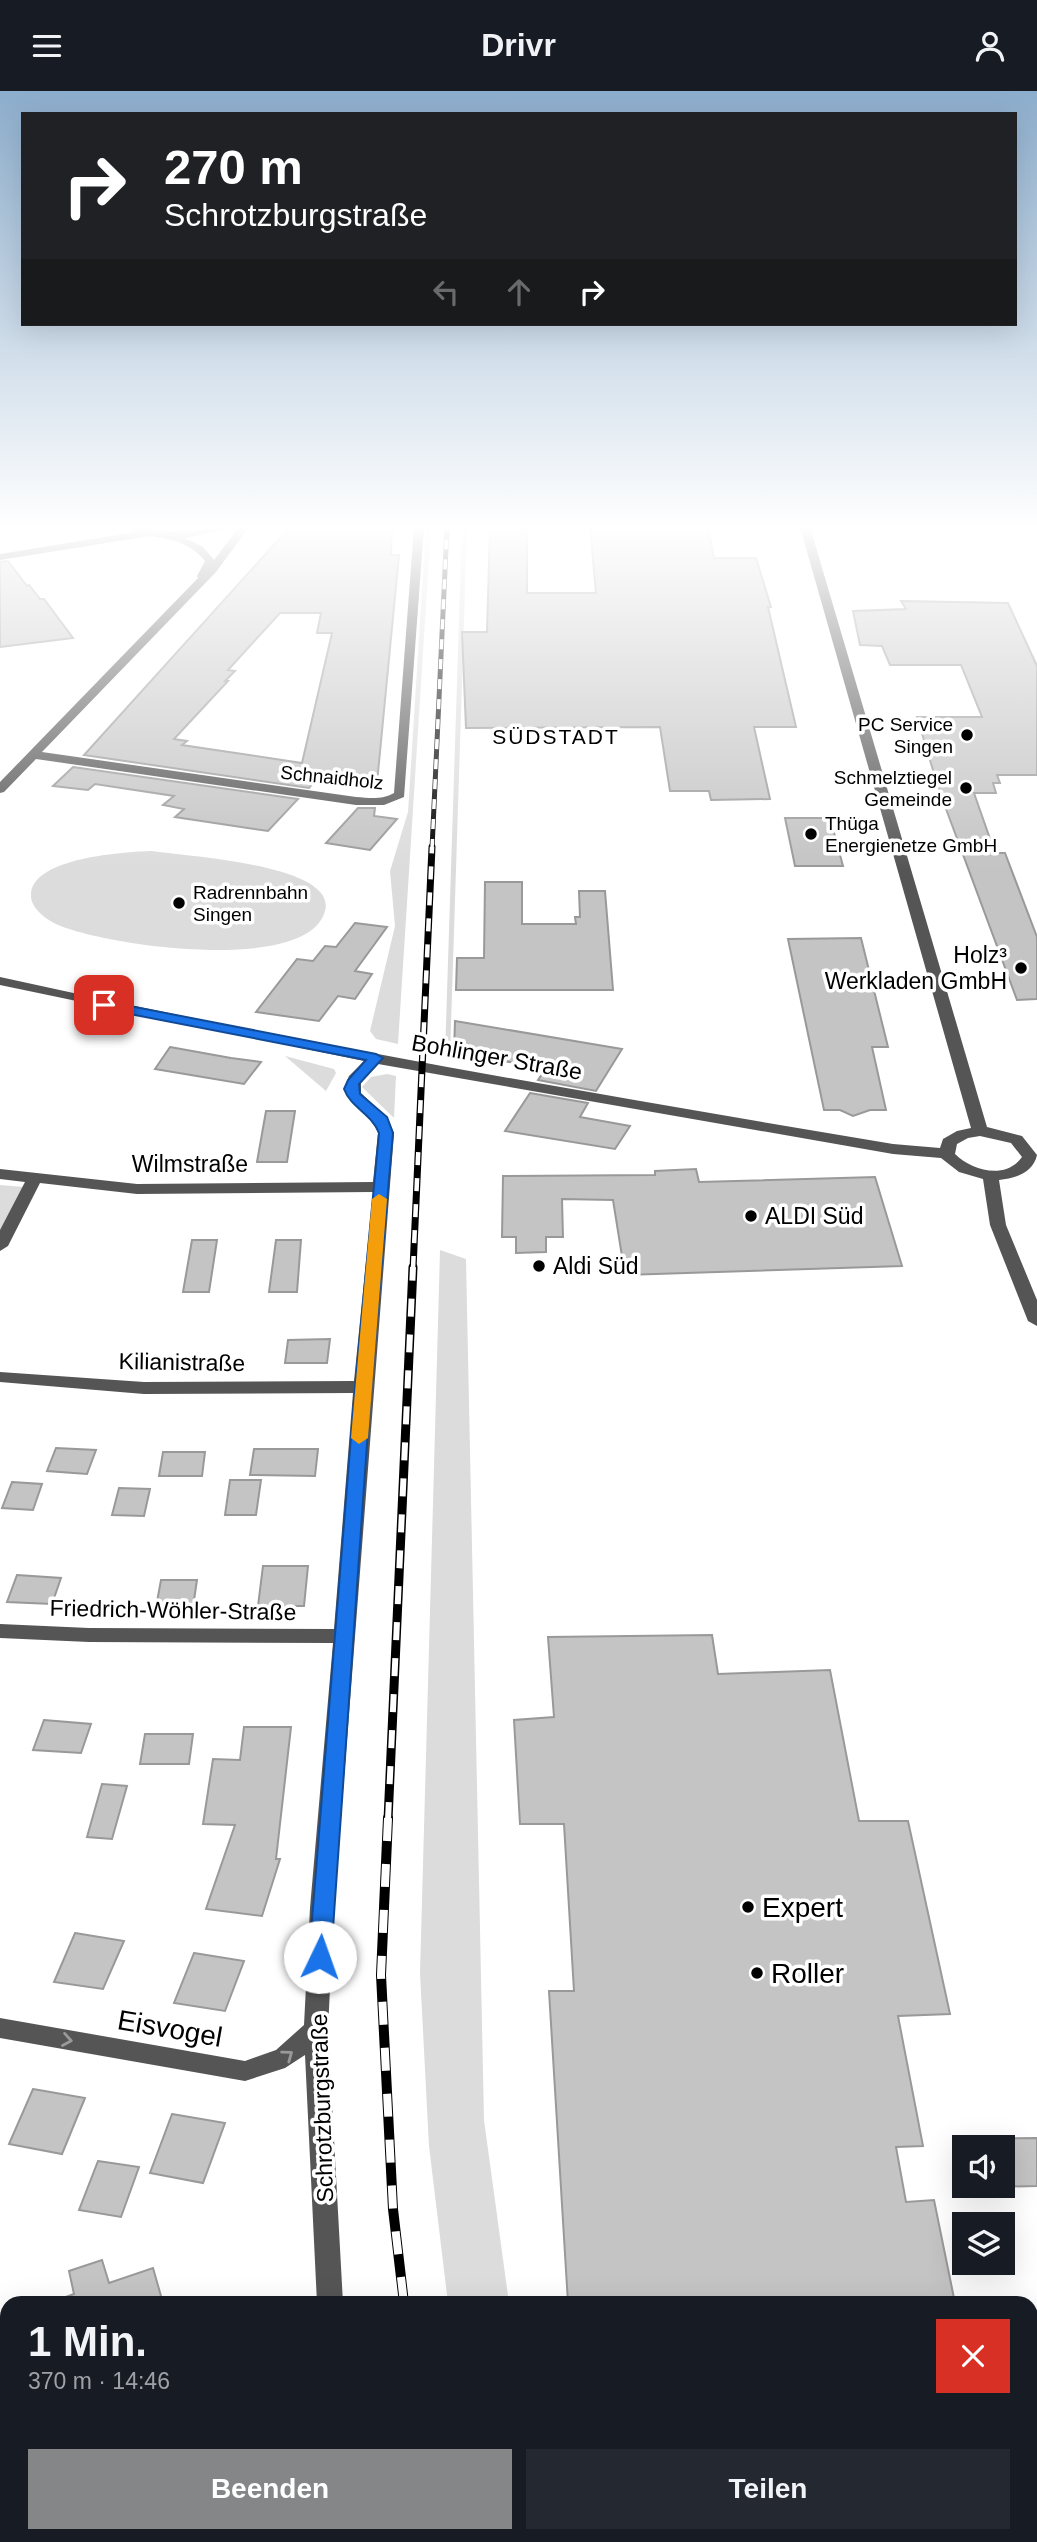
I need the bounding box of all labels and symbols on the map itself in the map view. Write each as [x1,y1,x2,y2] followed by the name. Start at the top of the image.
[858,714,953,757] place label: PC Service Singen
[492,725,620,748] district label: SÜDSTADT
[959,727,975,743] marker: PC Service Singen
[279,762,385,793] street label: Schnaidholz
[834,767,952,810] place label: Schmelztiegel Gemeinde
[958,780,974,796] marker: Schmelztiegel Gemeinde
[825,813,997,856] place label: Thüga Energienetze GmbH
[803,826,819,842] marker: Thüga Energienetze GmbH
[193,882,308,925] place label: Radrennbahn Singen
[171,895,187,911] marker: Radrennbahn Singen
[825,942,1007,994] place label: Holz³ Werkladen GmbH
[1013,960,1029,976] marker: Holz³ Werkladen GmbH
[74,975,134,1035] pin
[410,1029,584,1085] street label: Bohlinger Straße
[132,1151,248,1177] street label: Wilmstraße
[765,1203,863,1229] place label: ALDI Süd
[743,1208,759,1224] marker: ALDI Süd
[553,1253,639,1279] place label: Aldi Süd
[531,1258,547,1274] marker: Aldi Süd
[119,1348,245,1376] street label: Kilianistraße
[49,1595,297,1625] street label: Friedrich-Wöhler-Straße
[762,1892,843,1923] place label: Expert
[740,1899,756,1915] marker: Expert
[283,1920,357,1994] position arrow
[771,1958,844,1989] place label: Roller
[749,1965,765,1981] marker: Roller
[115,2004,225,2053] street label: Eisvogel
[306,2013,338,2203] street label: Schrotzburgstraße
[61,2032,73,2047] one-way arrow
[280,2051,293,2063] one-way arrow

